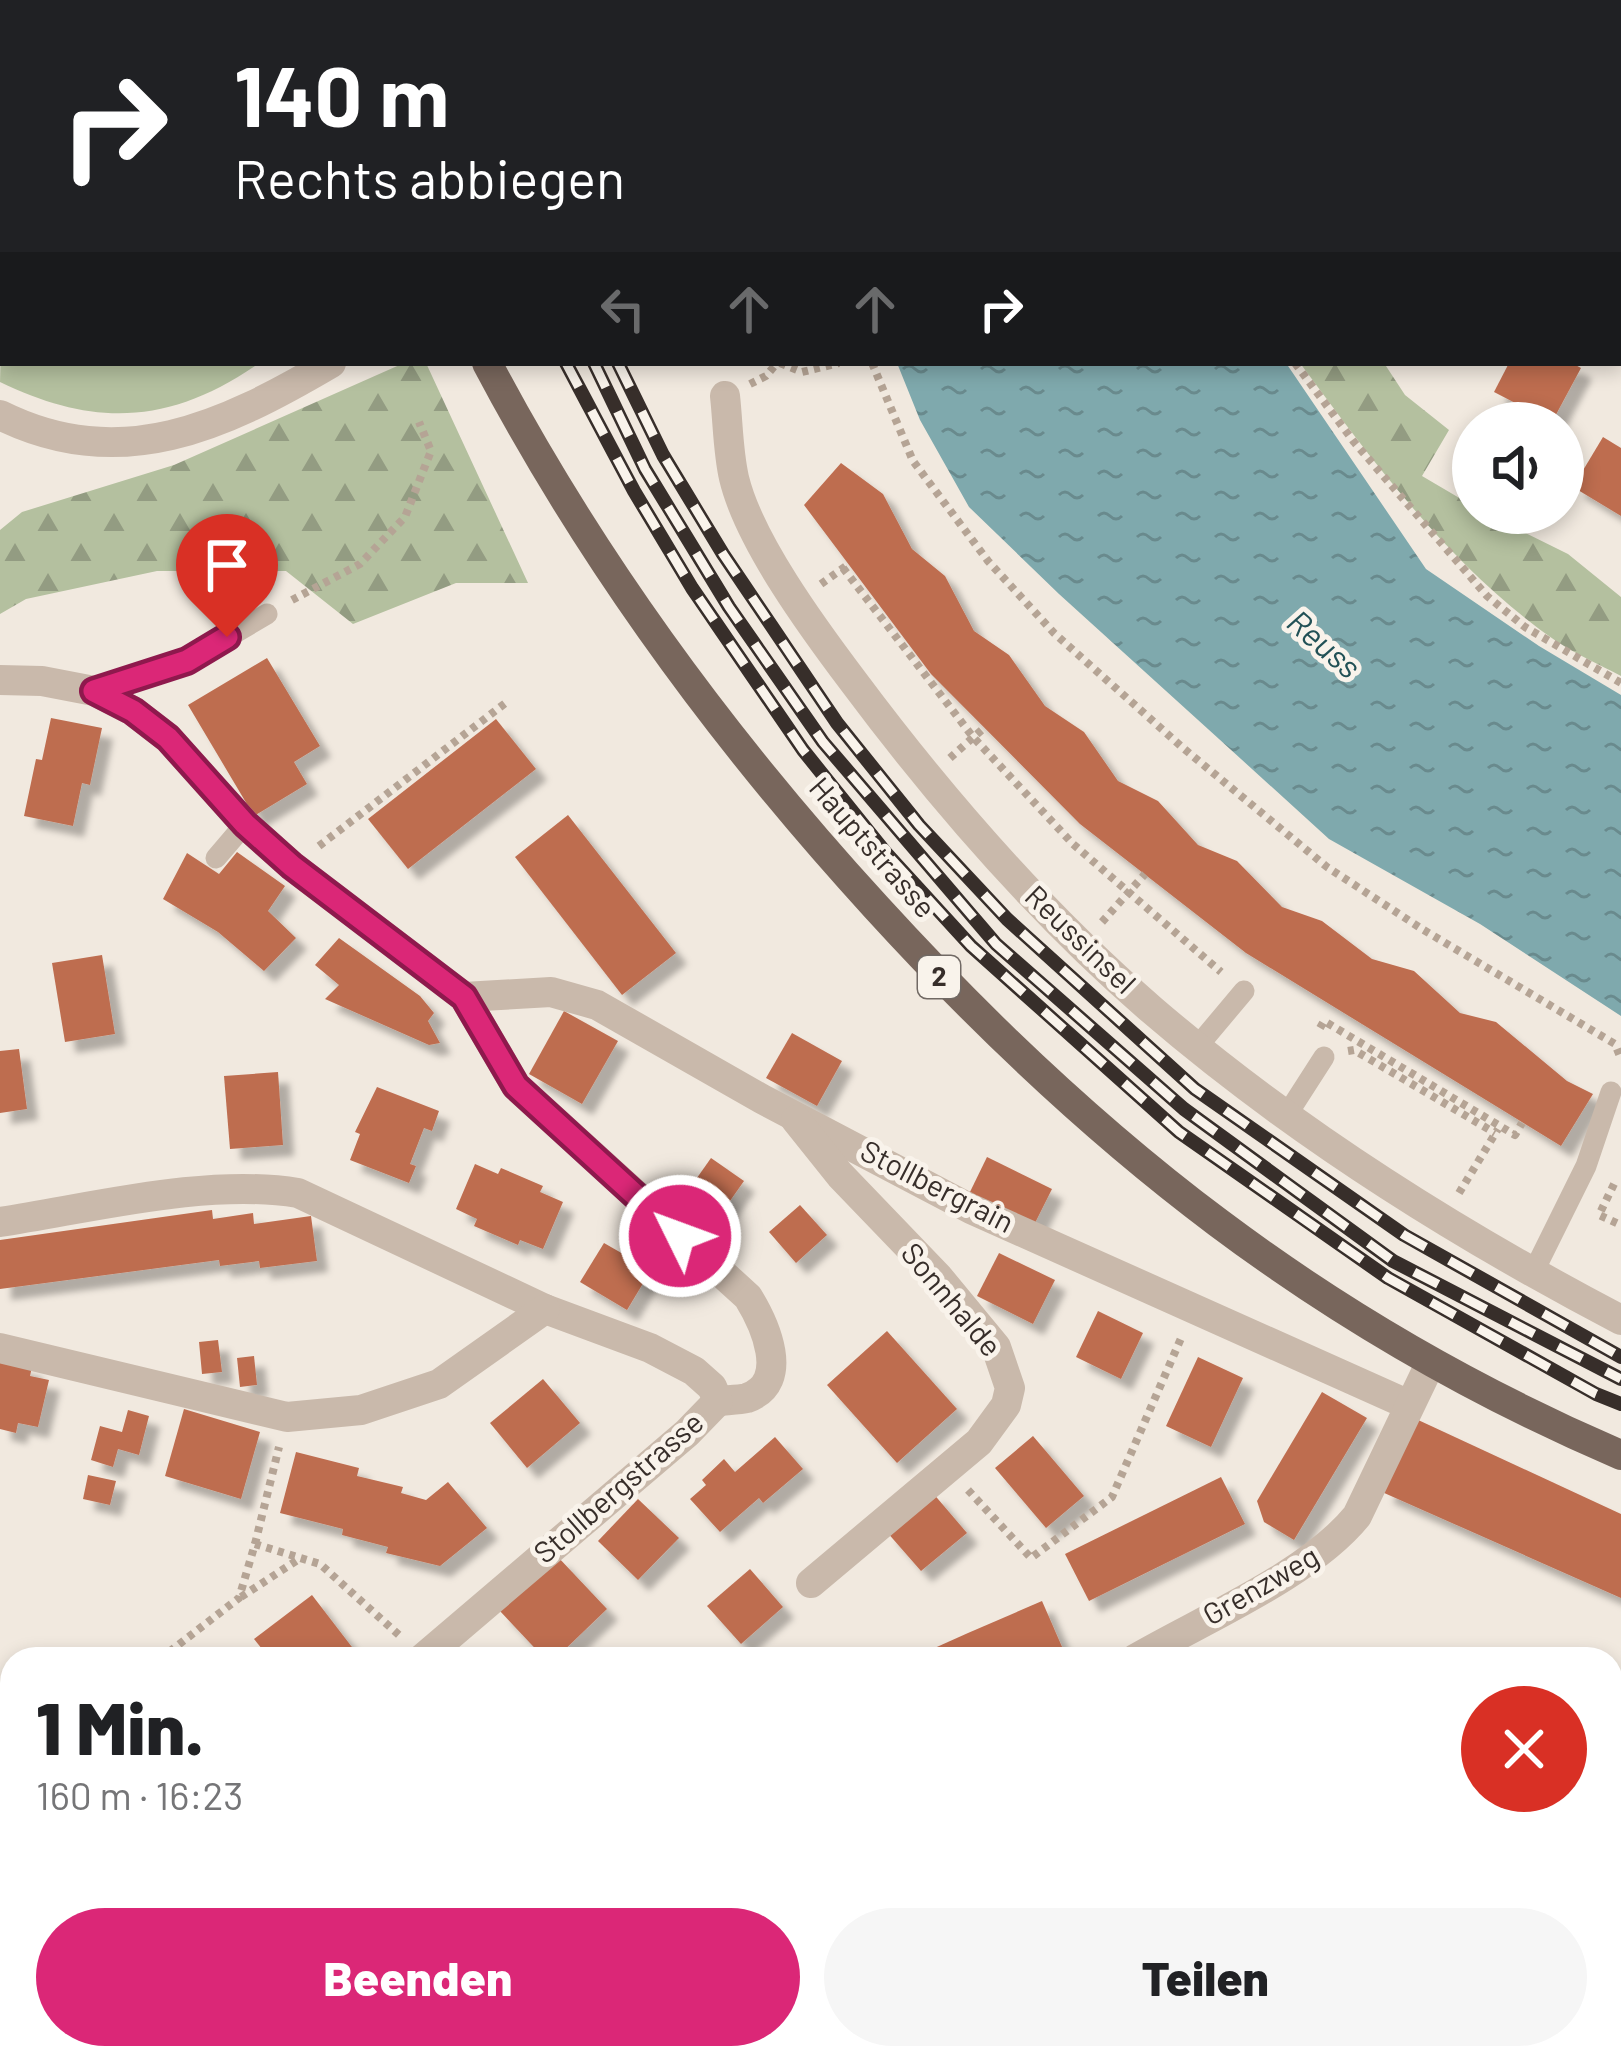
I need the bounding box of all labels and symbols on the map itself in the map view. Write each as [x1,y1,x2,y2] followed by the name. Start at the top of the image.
[176,514,278,637] pin
[1280,601,1369,686] water label: Reuss
[803,769,944,924] street label: Hauptstrasse
[1019,877,1144,1000] street label: Reussinsel
[918,956,960,998] road number: 2
[855,1131,1020,1239] street label: Stollbergrain
[617,1173,743,1299] position arrow
[895,1235,1010,1363] street label: Sonnhalde
[526,1403,710,1570] street label: Stollbergstrasse
[1196,1537,1324,1632] street label: Grenzweg

